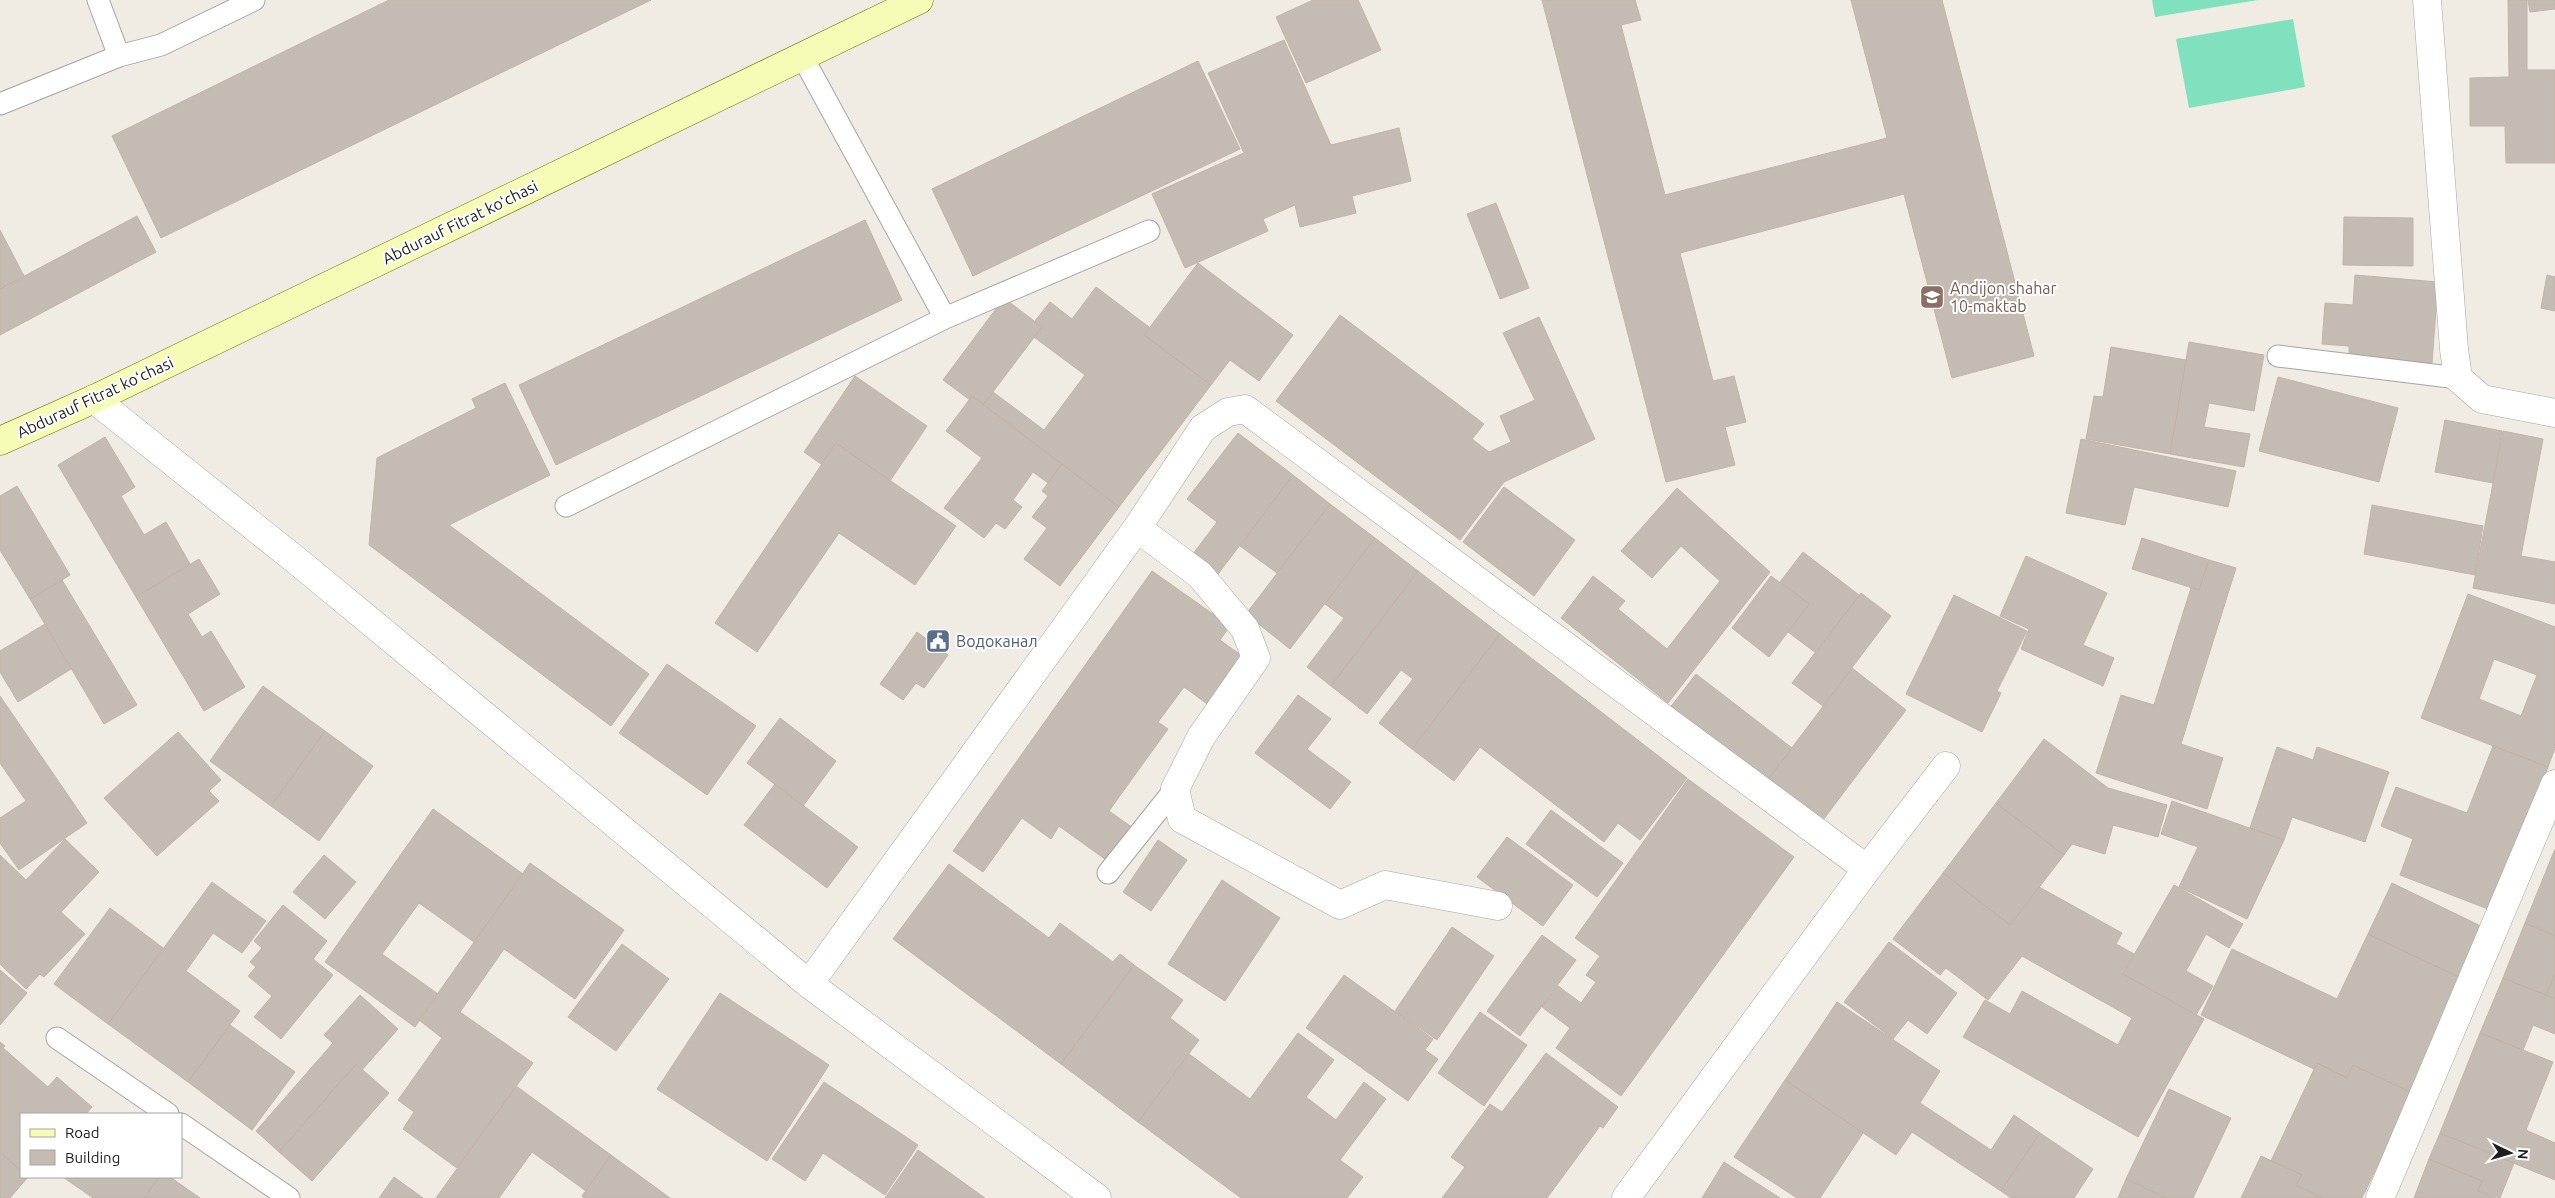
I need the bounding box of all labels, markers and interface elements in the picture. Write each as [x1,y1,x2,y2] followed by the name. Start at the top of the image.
[379,177,541,267] street label: Abdurauf Fitrat koʻchasi
[1950,279,2057,315] place label: Andijon shahar 10-maktab
[1919,284,1945,310] school or university icon: Andijon shahar 10-maktab
[14,353,176,441] street label: Abdurauf Fitrat koʻchasi
[925,628,951,654] public building icon: Водоканал
[956,632,1038,650] place label: Водоканал
[20,1113,182,1178] legend
[65,1124,100,1141] text: Road
[2485,1128,2535,1178] north arrow
[2515,1148,2531,1160] text: N
[65,1149,120,1166] text: Building

